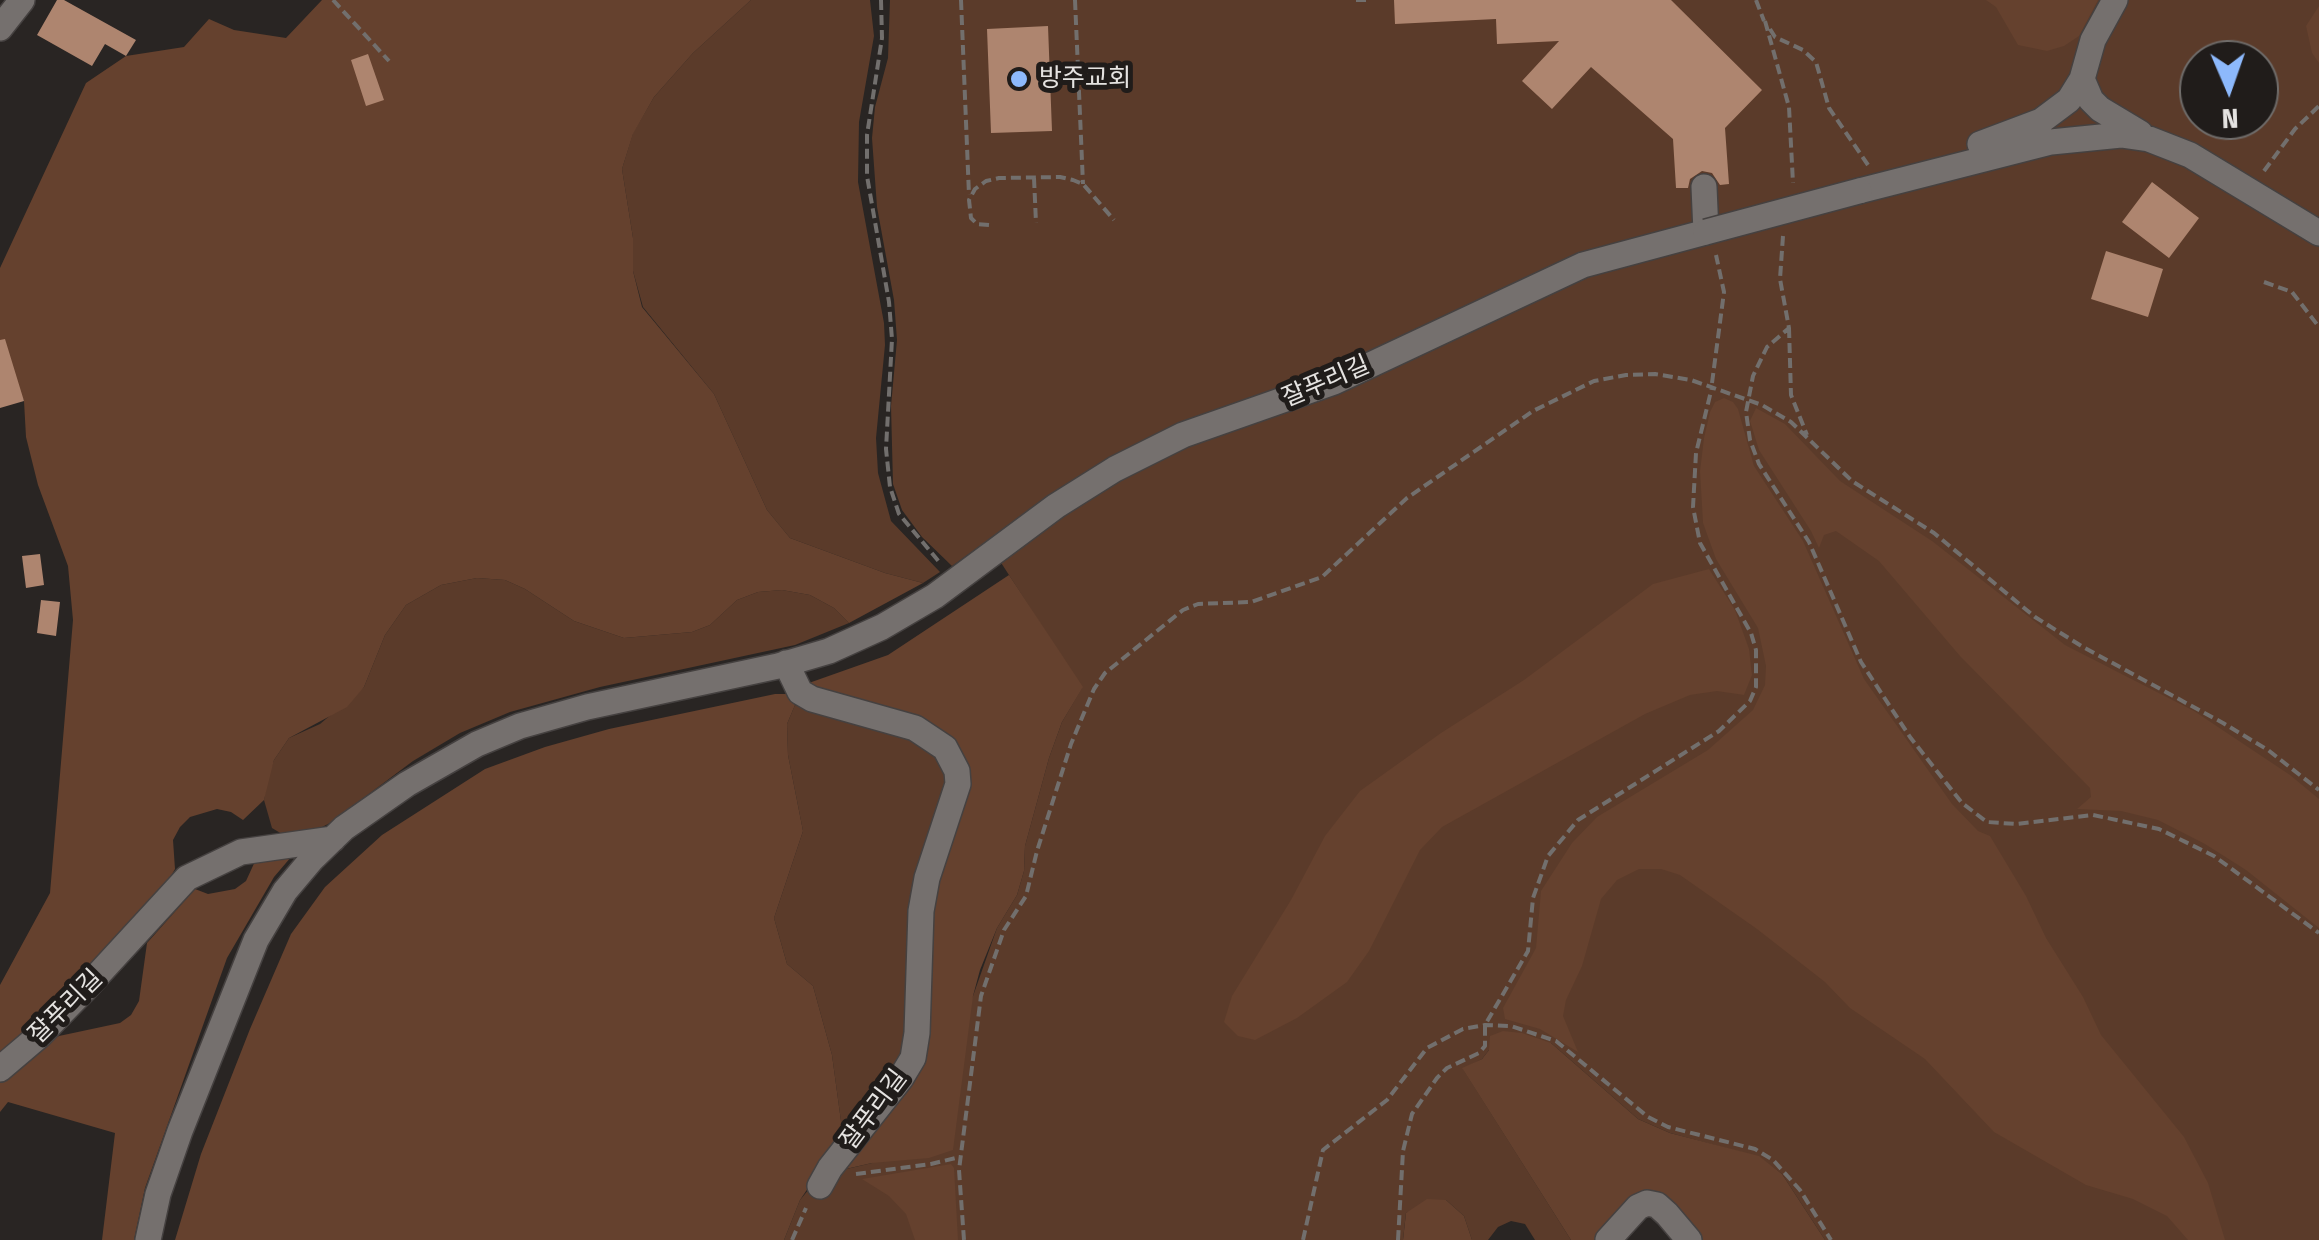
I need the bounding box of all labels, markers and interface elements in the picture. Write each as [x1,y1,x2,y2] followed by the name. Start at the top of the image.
[2179,40,2279,140] north arrow
[1039,64,1131,94] place label: 방주교회
[1008,68,1030,90] marker: 방주교회
[2221,102,2239,135] text: N
[1278,350,1374,414] street label: 잘푸리길
[23,964,109,1050] street label: 잘푸리길
[834,1064,914,1156] street label: 잘푸리길

